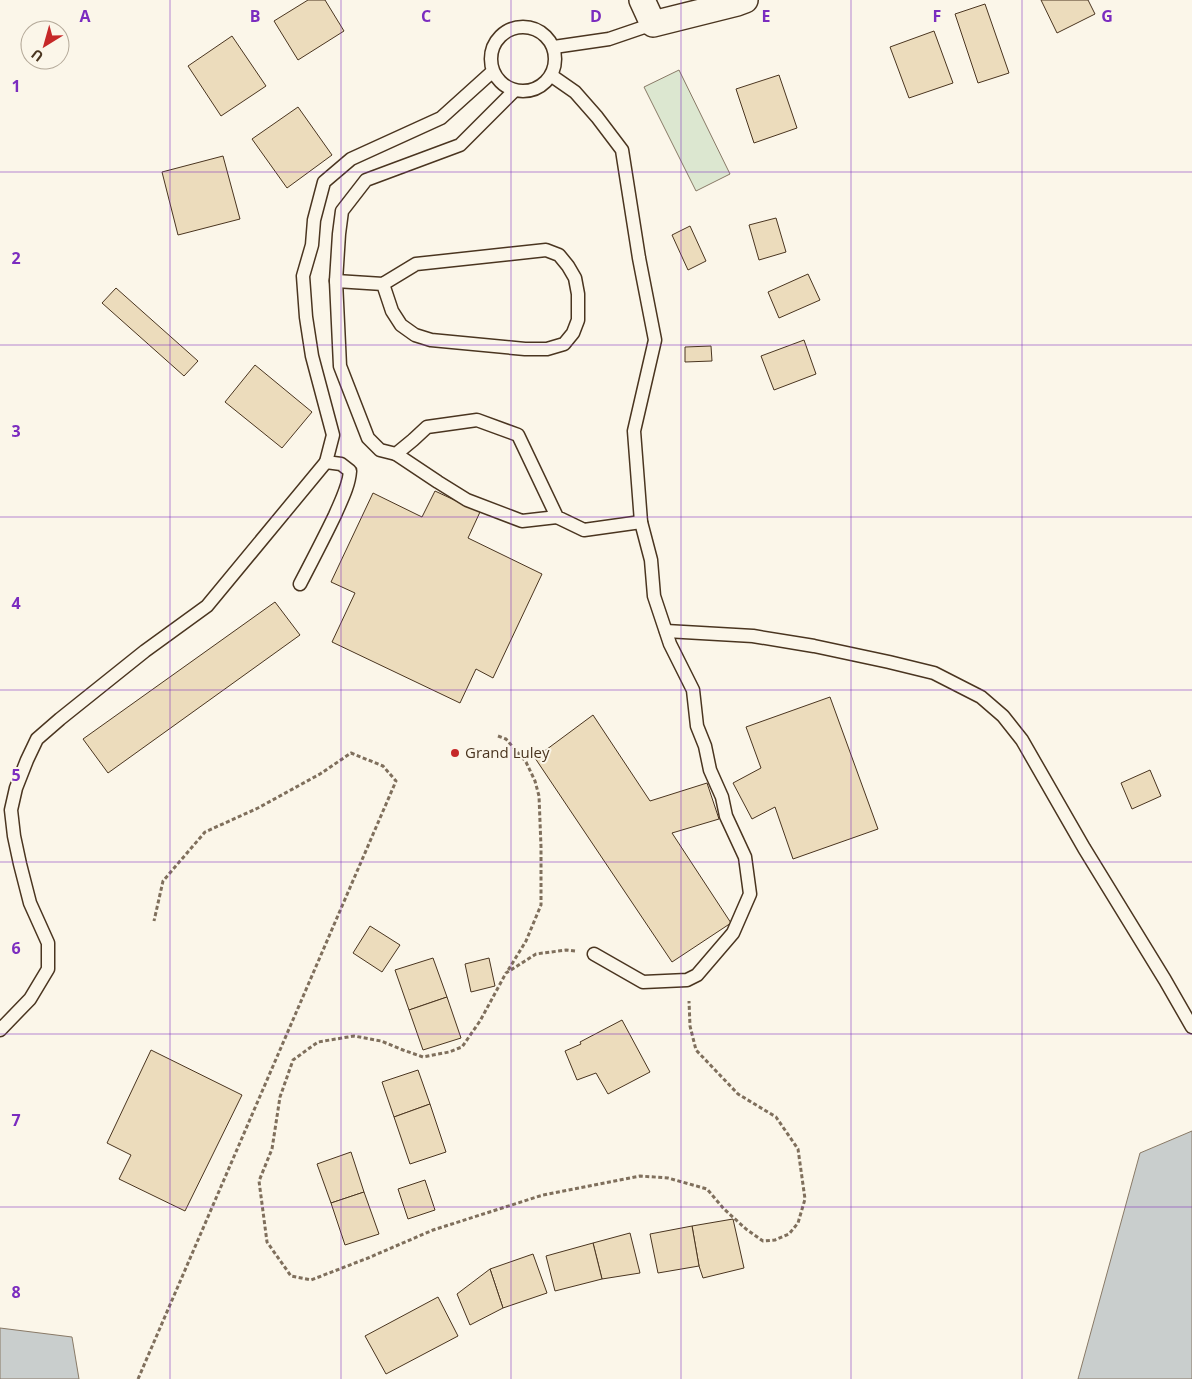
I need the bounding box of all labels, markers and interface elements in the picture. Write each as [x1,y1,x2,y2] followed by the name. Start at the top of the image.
[79,5,91,27] text: A
[250,5,260,27] text: B
[421,5,431,27] text: C
[590,5,602,27] text: D
[762,5,771,27] text: E
[933,5,941,27] text: F
[1101,5,1113,27] text: G
[20,20,70,70] north arrow
[27,45,47,67] text: U
[11,75,21,97] text: 1
[11,247,21,269] text: 2
[11,420,21,442] text: 3
[11,592,21,614] text: 4
[465,742,550,762] place label: Grand Luley
[449,747,461,759] marker: Grand Luley
[11,764,21,786] text: 5
[11,937,21,959] text: 6
[11,1109,21,1131] text: 7
[11,1281,21,1303] text: 8

